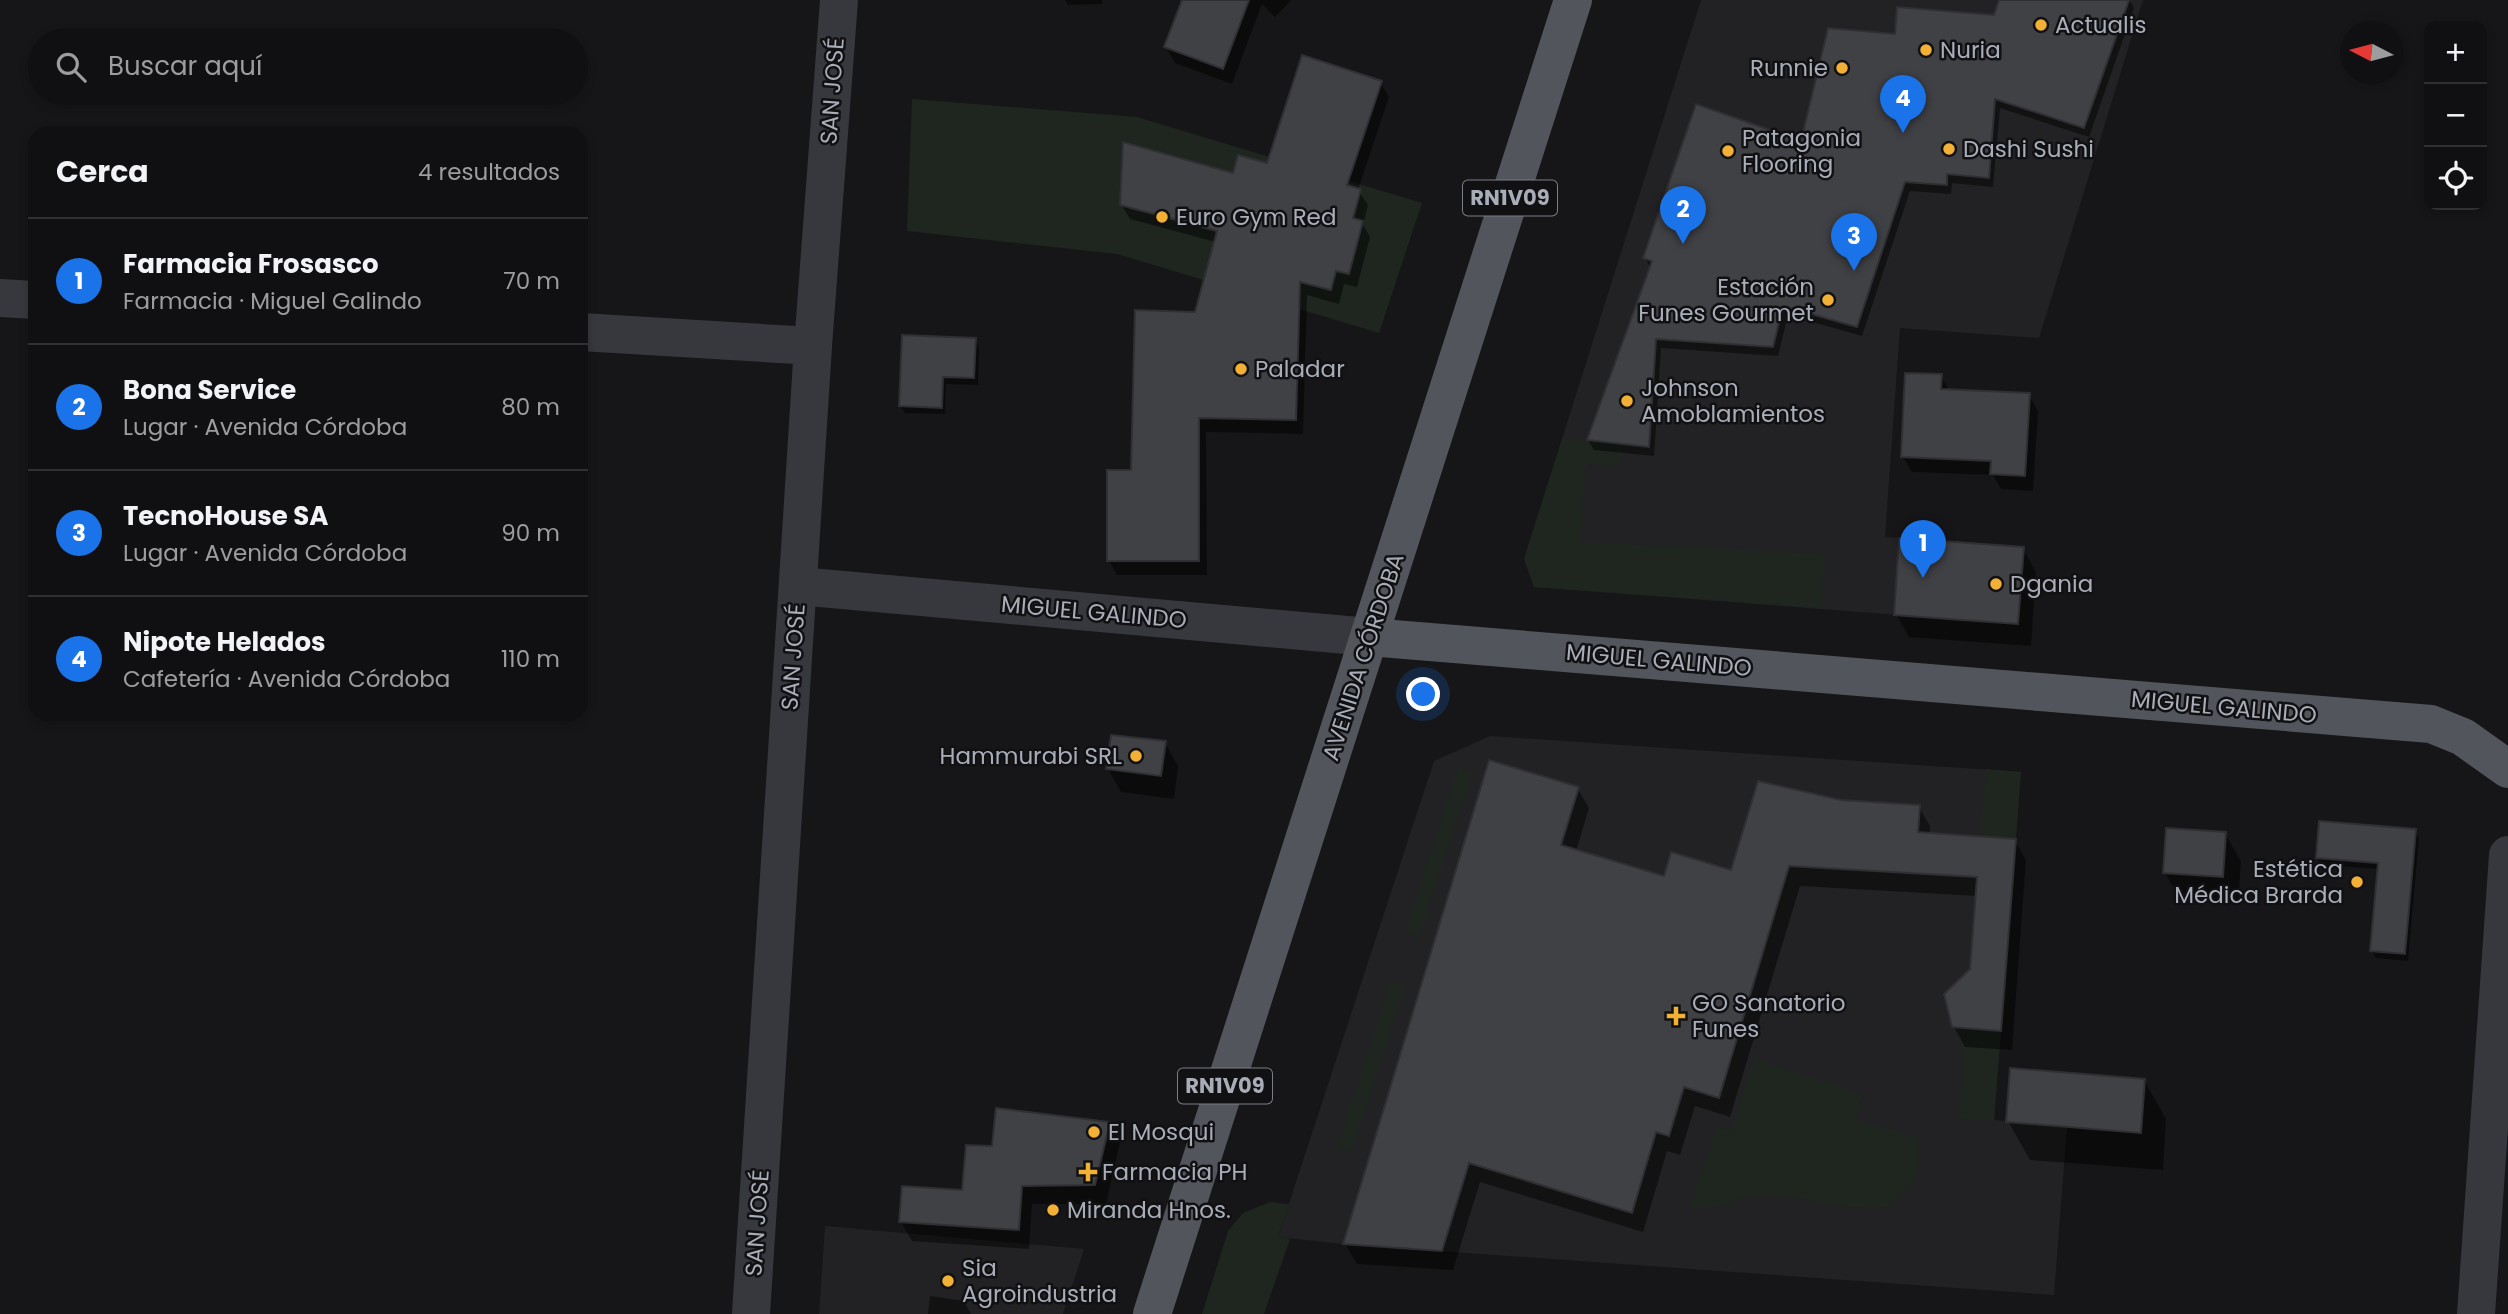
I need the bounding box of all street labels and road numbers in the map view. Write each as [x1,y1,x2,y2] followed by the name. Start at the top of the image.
[812,37,852,145] street label: SAN JOSÉ
[1463,180,1557,216] road number: RN1V09
[1314,549,1412,765] street label: AVENIDA CÓRDOBA
[1000,588,1188,636] street label: MIGUEL GALINDO
[773,603,813,711] street label: SAN JOSÉ
[1565,636,1753,684] street label: MIGUEL GALINDO
[2130,683,2318,731] street label: MIGUEL GALINDO
[1178,1068,1272,1104] road number: RN1V09
[737,1169,777,1277] street label: SAN JOSÉ

